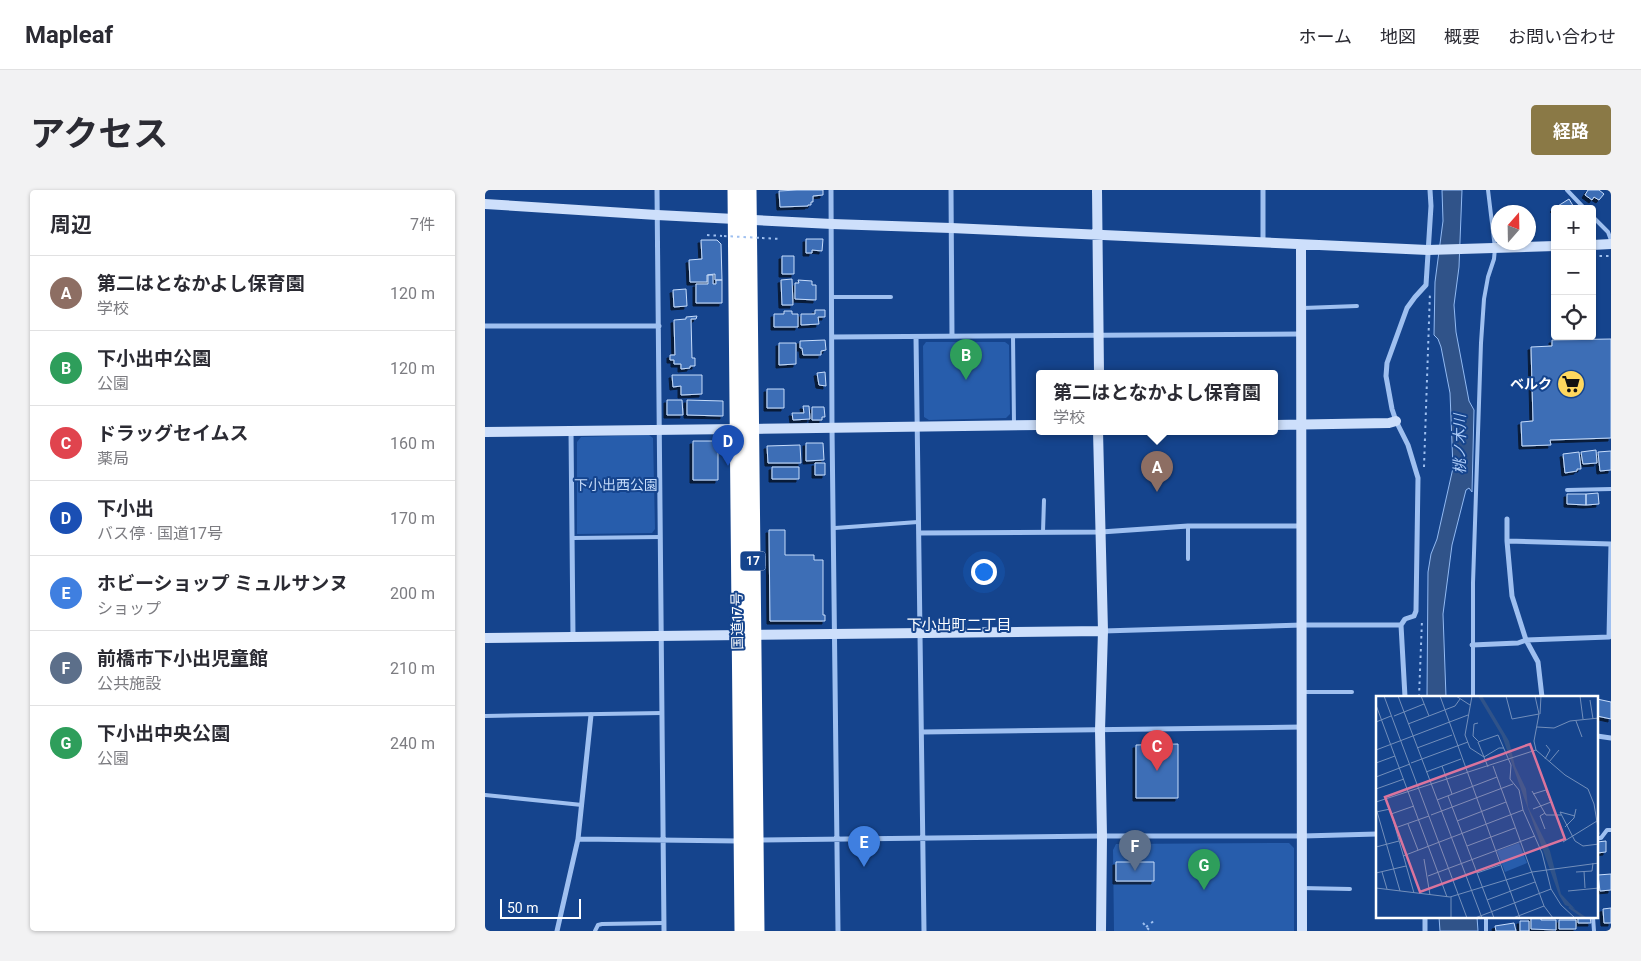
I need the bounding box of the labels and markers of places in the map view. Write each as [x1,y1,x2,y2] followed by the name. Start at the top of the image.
[950,339,982,380] pin: B
[1556,369,1586,399] supermarket icon: ベルク
[1510,376,1552,392] place label: ベルク
[712,425,744,466] pin: D
[1141,451,1173,492] pin: A
[1141,730,1173,771] pin: C
[848,826,880,867] pin: E
[1119,830,1151,871] pin: F
[1188,849,1220,890] pin: G

